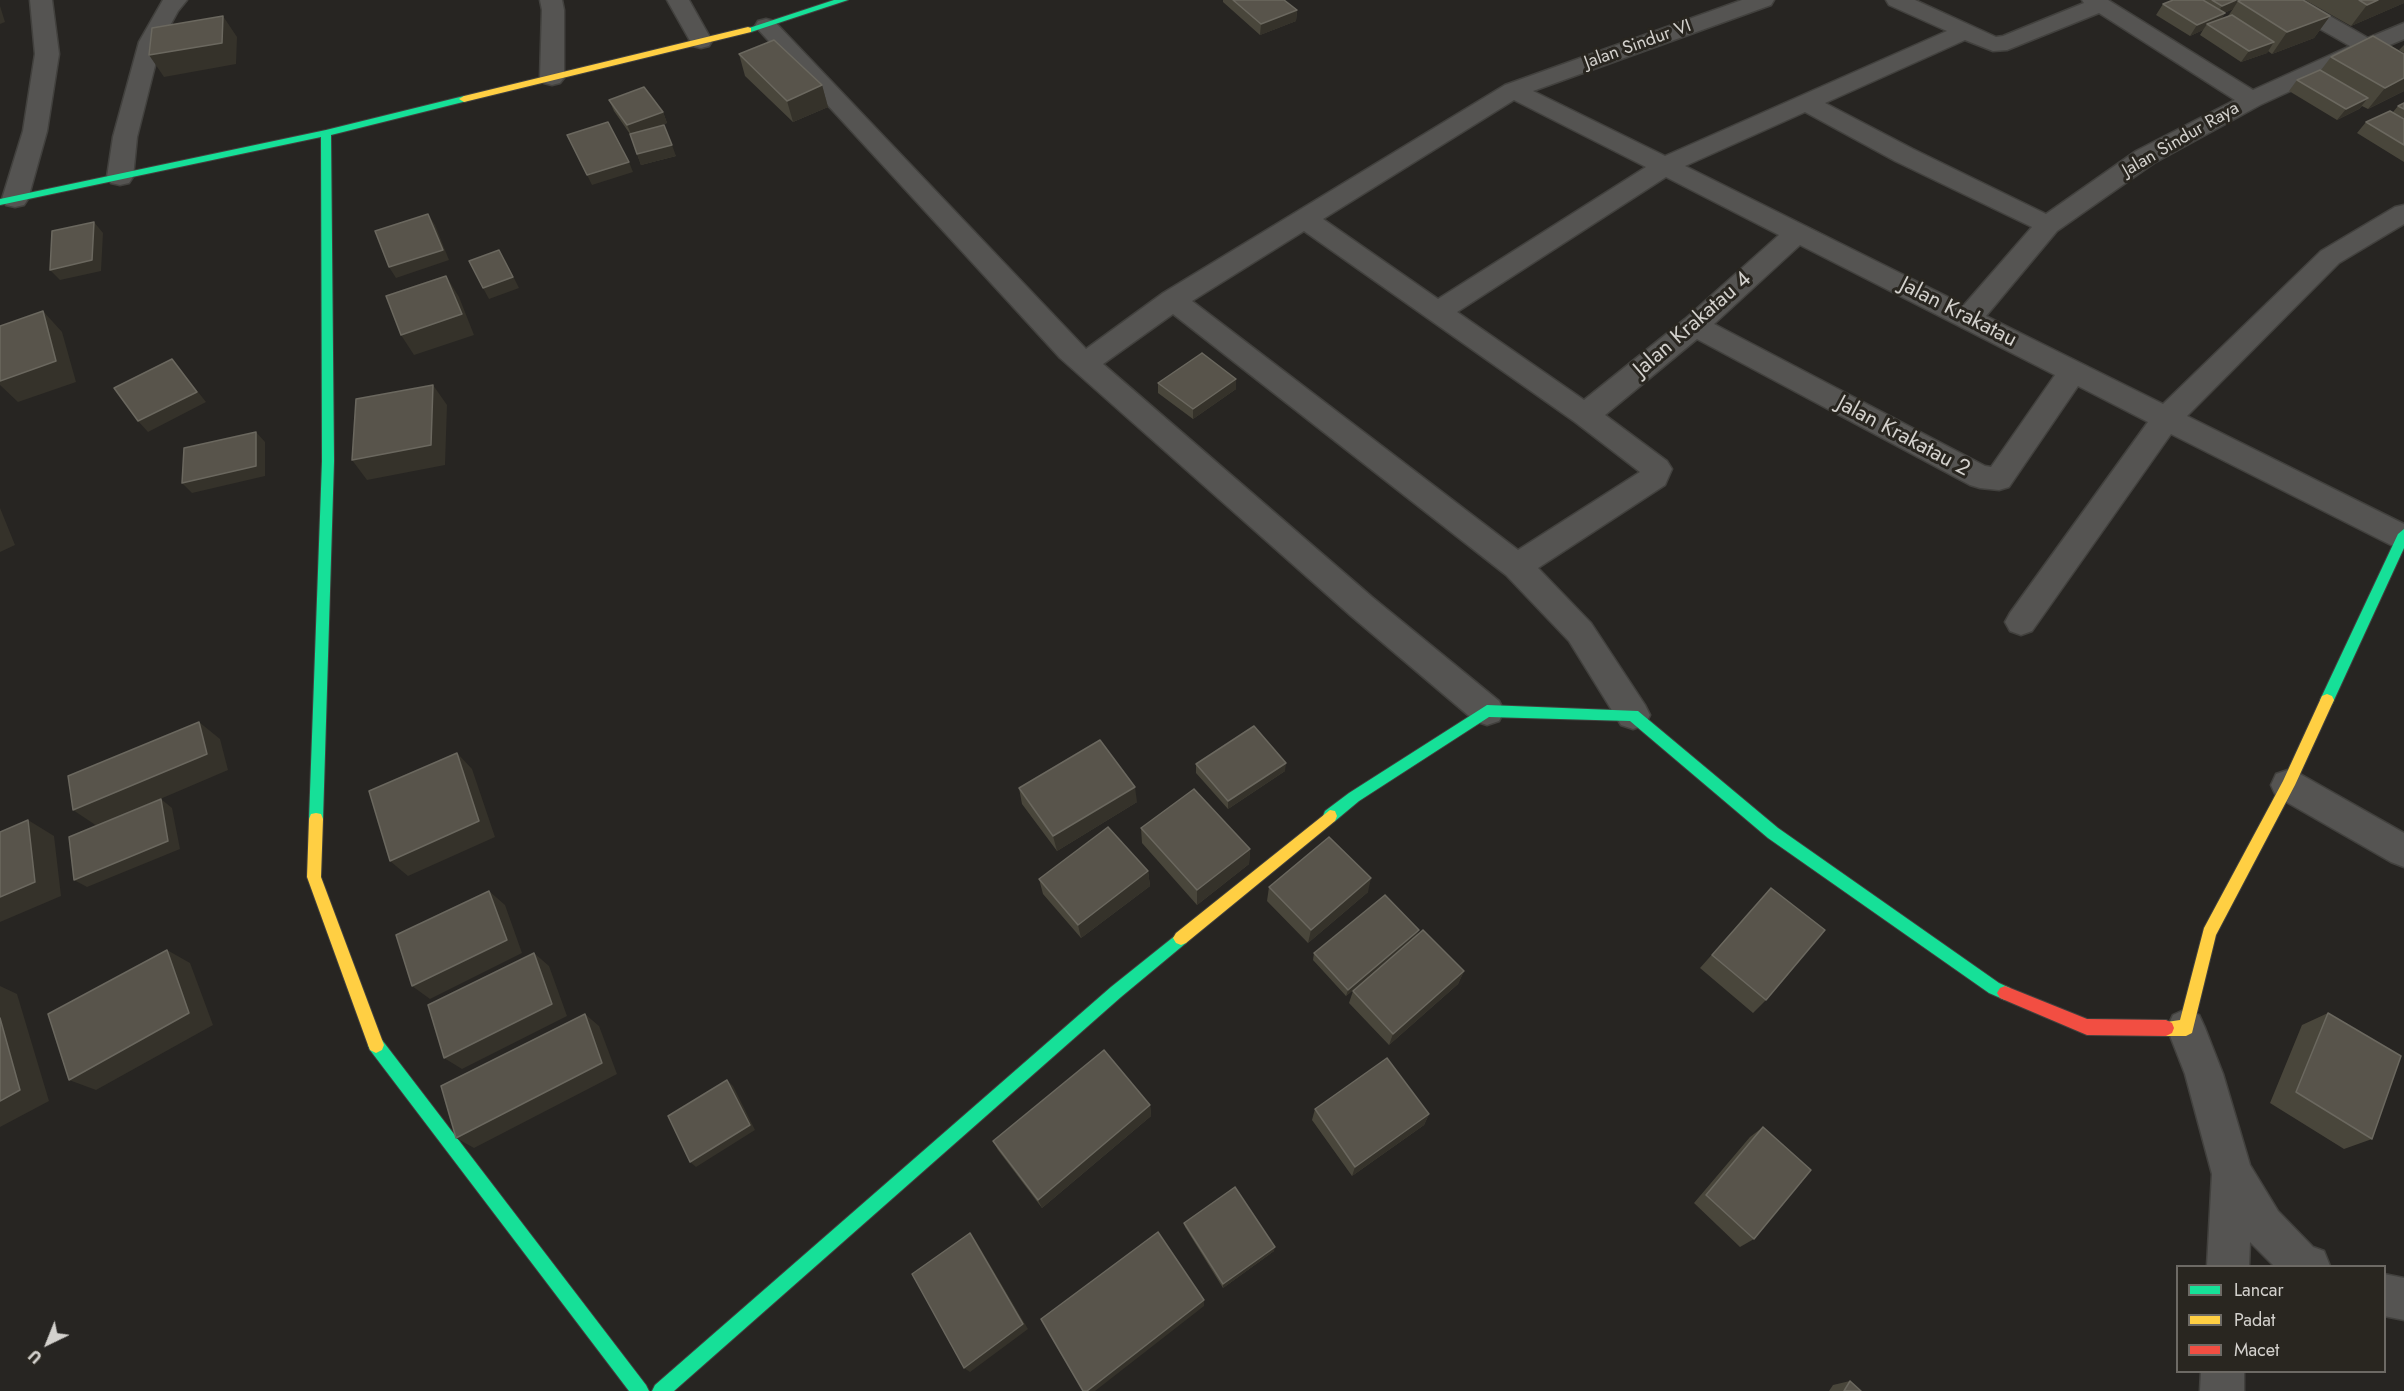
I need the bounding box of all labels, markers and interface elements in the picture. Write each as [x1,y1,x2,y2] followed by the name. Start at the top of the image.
[1582,16,1694,74] street label: Jalan Sindur VI
[2119,98,2243,182] street label: Jalan Sindur Raya
[1629,267,1757,383] street label: Jalan Krakatau 4
[1895,272,2021,354] street label: Jalan Krakatau
[1832,391,1974,483] street label: Jalan Krakatau 2
[2176,1265,2386,1373] legend
[2234,1277,2284,1303] text: Lancar
[2234,1307,2275,1333] text: Padat
[18,1313,78,1373] north arrow
[2234,1337,2279,1363] text: Macet
[23,1344,47,1369] text: U

